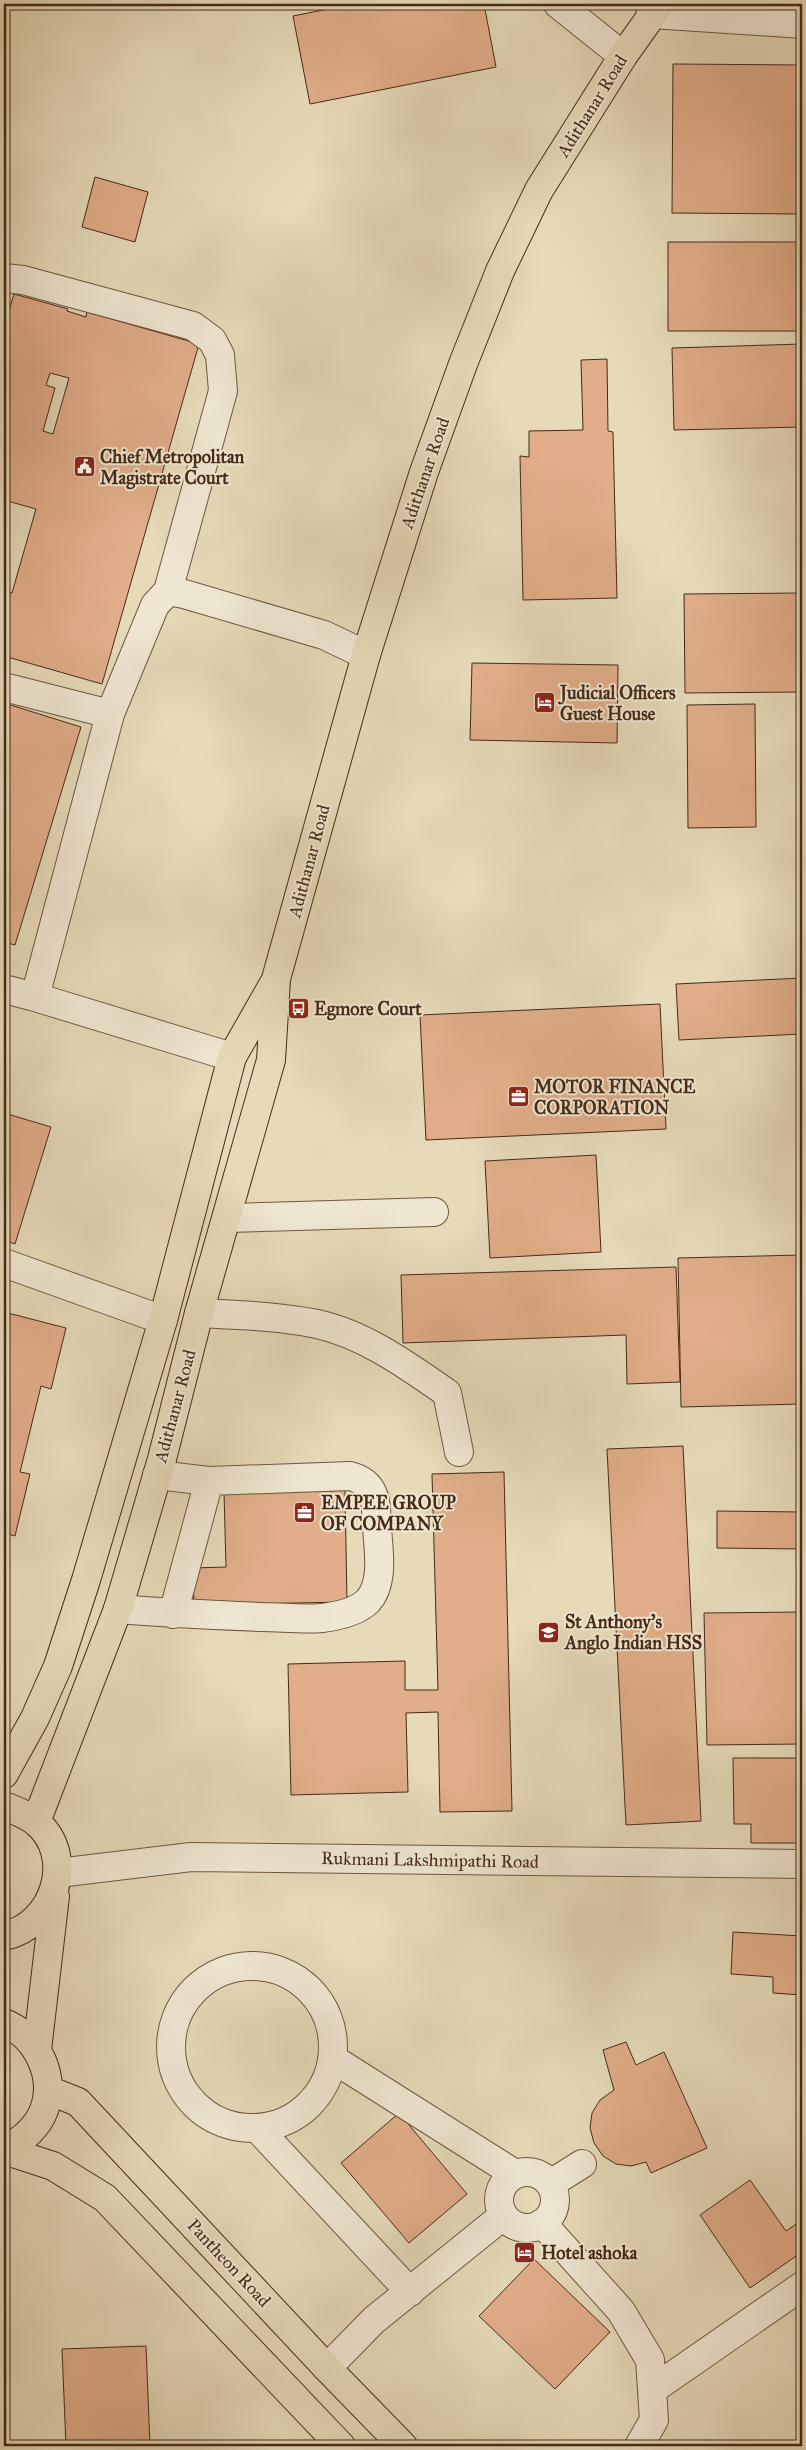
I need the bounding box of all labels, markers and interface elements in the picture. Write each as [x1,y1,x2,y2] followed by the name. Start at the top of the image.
[551,51,632,162] street label: Adithanar Road
[395,414,454,532] street label: Adithanar Road
[100,446,245,490] place label: Chief Metropolitan Magistrate Court
[72,455,96,479] public building icon: Chief Metropolitan Magistrate Court
[558,682,676,725] place label: Judicial Officers Guest House
[532,691,556,715] hotel icon: Judicial Officers Guest House
[283,802,335,921] street label: Adithanar Road
[286,997,310,1021] bus stop icon: Egmore Court
[314,998,422,1021] place label: Egmore Court
[534,1076,696,1119] place label: MOTOR FINANCE CORPORATION
[506,1085,530,1109] office icon: MOTOR FINANCE CORPORATION
[149,1347,201,1466] street label: Adithanar Road
[321,1492,457,1535] place label: EMPEE GROUP OF COMPANY
[293,1501,317,1525] office icon: EMPEE GROUP OF COMPANY
[564,1611,702,1655] place label: St Anthony's Anglo Indian HSS
[537,1620,561,1644] school or university icon: St Anthony's Anglo Indian HSS
[321,1847,539,1873] street label: Rukmani Lakshmipathi Road
[183,2214,275,2312] street label: Pantheon Road
[513,2241,537,2265] hotel icon: Hotel ashoka
[541,2242,638,2264] place label: Hotel ashoka

